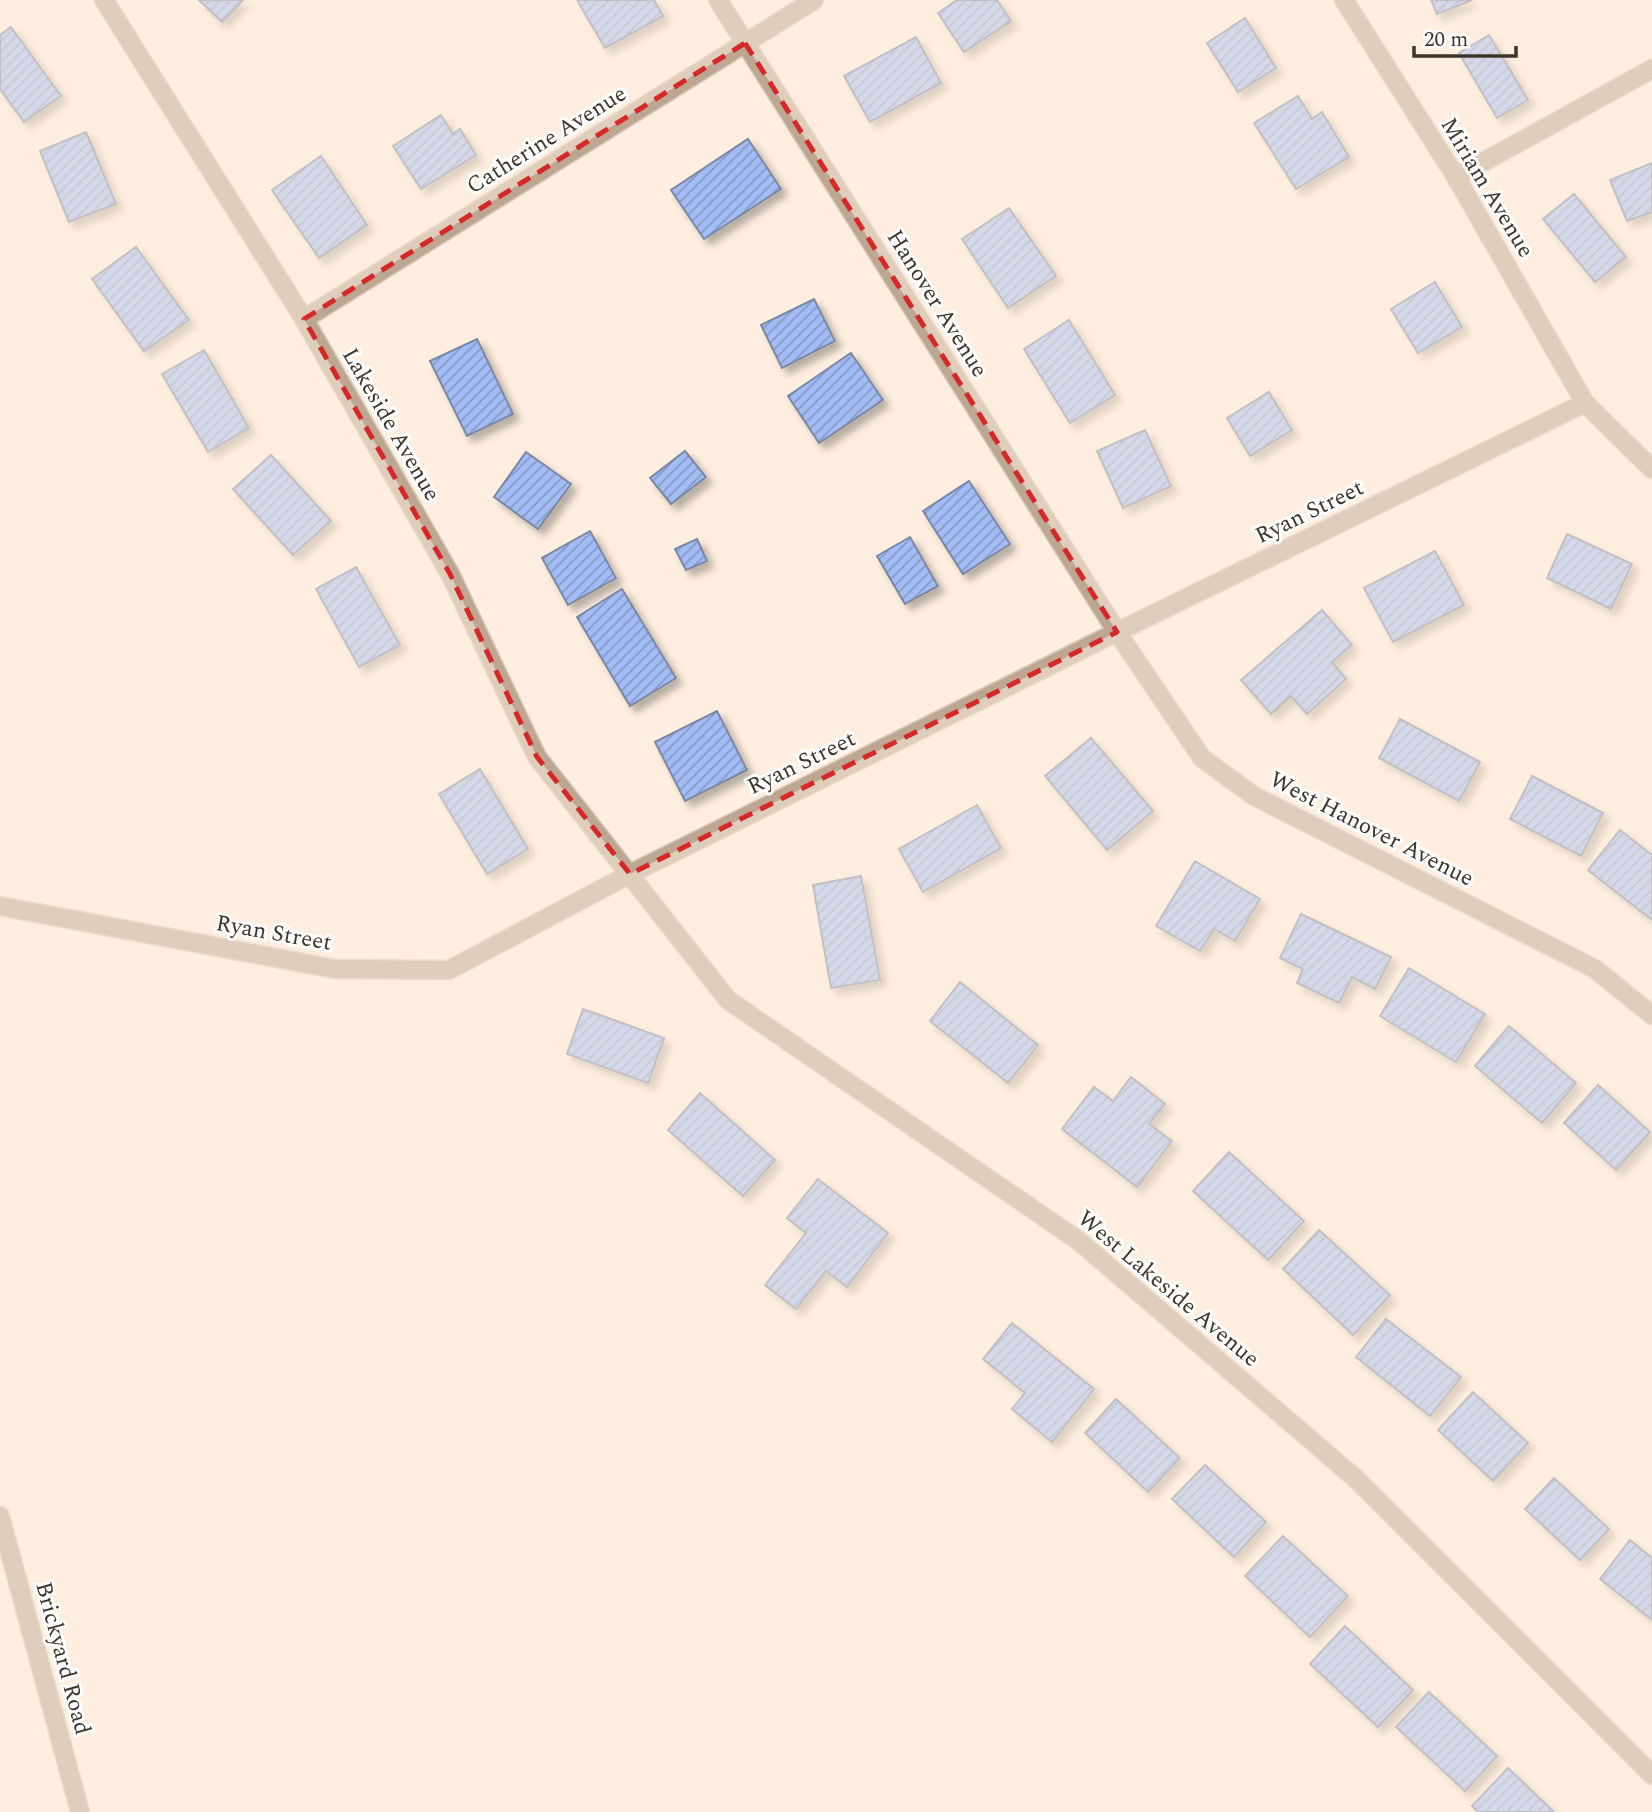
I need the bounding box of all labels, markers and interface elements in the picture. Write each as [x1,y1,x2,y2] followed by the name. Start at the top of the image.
[1414,14,1516,58] scale bar
[1424,24,1468,56] text: 20 m
[460,77,634,204] street label: Catherine Avenue
[1431,111,1542,265] street label: Miriam Avenue
[877,223,996,385] street label: Hanover Avenue
[333,342,449,508] street label: Lakeside Avenue
[1249,471,1370,554] street label: Ryan Street
[741,722,862,805] street label: Ryan Street
[1263,763,1480,896] street label: West Hanover Avenue
[213,906,334,961] street label: Ryan Street
[1069,1202,1267,1376] street label: West Lakeside Avenue
[25,1578,100,1739] street label: Brickyard Road

